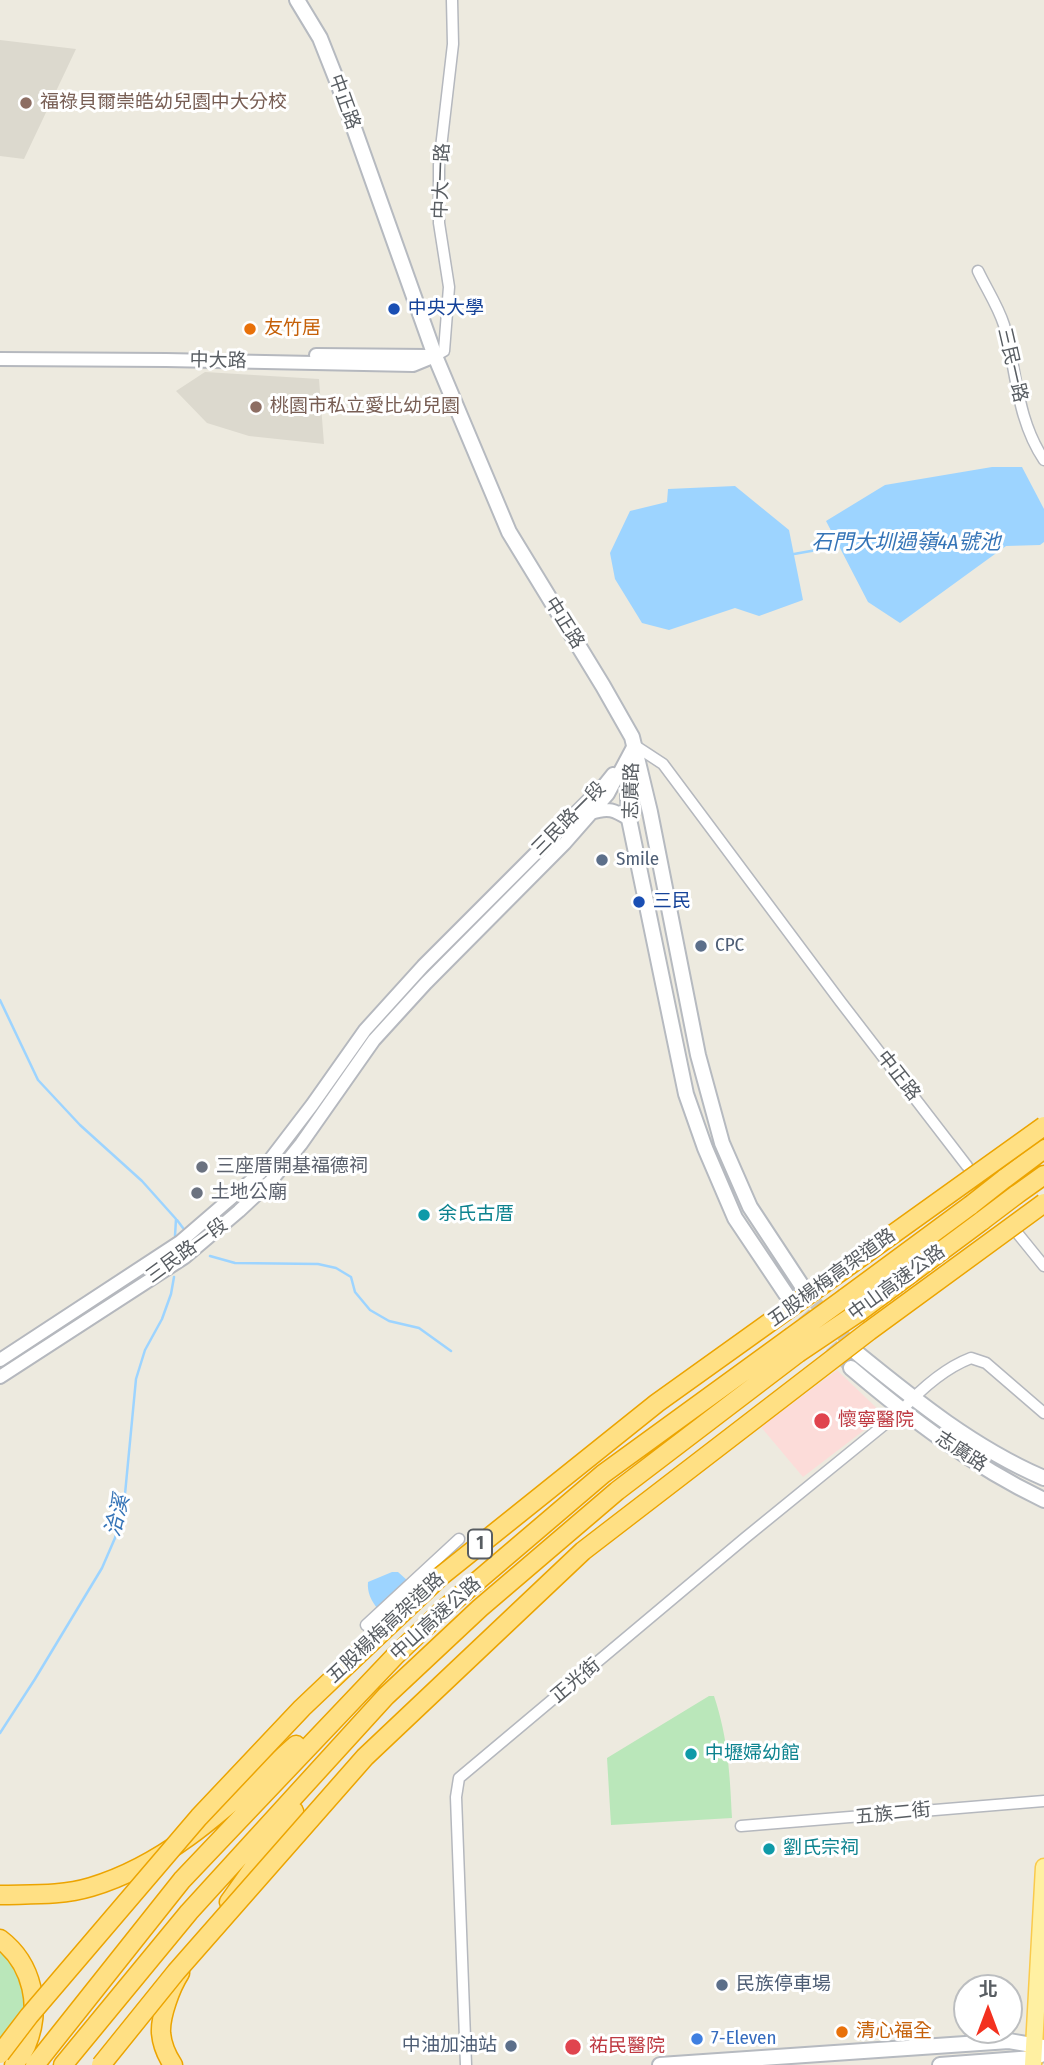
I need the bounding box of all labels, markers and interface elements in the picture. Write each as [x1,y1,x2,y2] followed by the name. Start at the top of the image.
[324,71,364,133] street label: 中正路
[40,92,287,114] place label: 福祿貝爾崇皓幼兒園中大分校
[18,95,34,111] marker: 福祿貝爾崇皓幼兒園中大分校
[429,143,455,219] street label: 中大一路
[408,298,484,320] place label: 中央大學
[386,301,402,317] marker: 中央大學
[264,318,321,340] place label: 友竹居
[242,321,258,337] marker: 友竹居
[992,325,1032,405] street label: 三民一路
[189,349,247,373] street label: 中大路
[270,396,460,418] place label: 桃園市私立愛比幼兒園
[248,399,264,415] marker: 桃園市私立愛比幼兒園
[812,530,1000,556] water label: 石門大圳過嶺4A號池
[539,593,589,653] street label: 中正路
[620,762,644,820] street label: 志廣路
[527,777,611,861] street label: 三民路一段
[616,849,659,871] place label: Smile
[594,852,610,868] marker: Smile
[653,891,691,913] place label: 三民
[631,894,647,910] marker: 三民
[715,935,744,957] place label: CPC
[693,938,709,954] marker: CPC
[871,1047,925,1105] street label: 中正路
[216,1156,368,1178] place label: 三座厝開基福德祠
[194,1159,210,1175] marker: 三座厝開基福德祠
[211,1182,287,1204] place label: 土地公廟
[189,1185,205,1201] marker: 土地公廟
[438,1204,514,1226] place label: 余氏古厝
[416,1207,432,1223] marker: 余氏古厝
[142,1214,232,1288] street label: 三民路一段
[764,1224,900,1332] street label: 五股楊梅高架道路
[844,1240,950,1326] street label: 中山高速公路
[838,1410,914,1432] place label: 懷寧醫院
[812,1411,832,1431] marker: 懷寧醫院
[931,1427,991,1477] street label: 志廣路
[101,1493,135,1539] water label: 洽溪
[468,1530,492,1559] road number: 1
[323,1568,449,1688] street label: 五股楊梅高架道路
[386,1572,486,1666] street label: 中山高速公路
[547,1654,605,1708] street label: 正光街
[705,1743,800,1765] place label: 中壢婦幼館
[683,1746,699,1762] marker: 中壢婦幼館
[854,1799,932,1829] street label: 五族二街
[783,1838,859,1860] place label: 劉氏宗祠
[761,1841,777,1857] marker: 劉氏宗祠
[736,1974,831,1996] place label: 民族停車場
[953,1974,1023,2044] north arrow
[714,1977,730,1993] marker: 民族停車場
[978,1978,998,2001] text: 北
[856,2021,932,2043] place label: 清心福全
[834,2024,850,2040] marker: 清心福全
[711,2028,776,2050] place label: 7-Eleven
[689,2031,705,2047] marker: 7-Eleven
[402,2035,497,2057] place label: 中油加油站
[589,2036,665,2058] place label: 祐民醫院
[563,2037,583,2057] marker: 祐民醫院
[503,2038,519,2054] marker: 中油加油站

